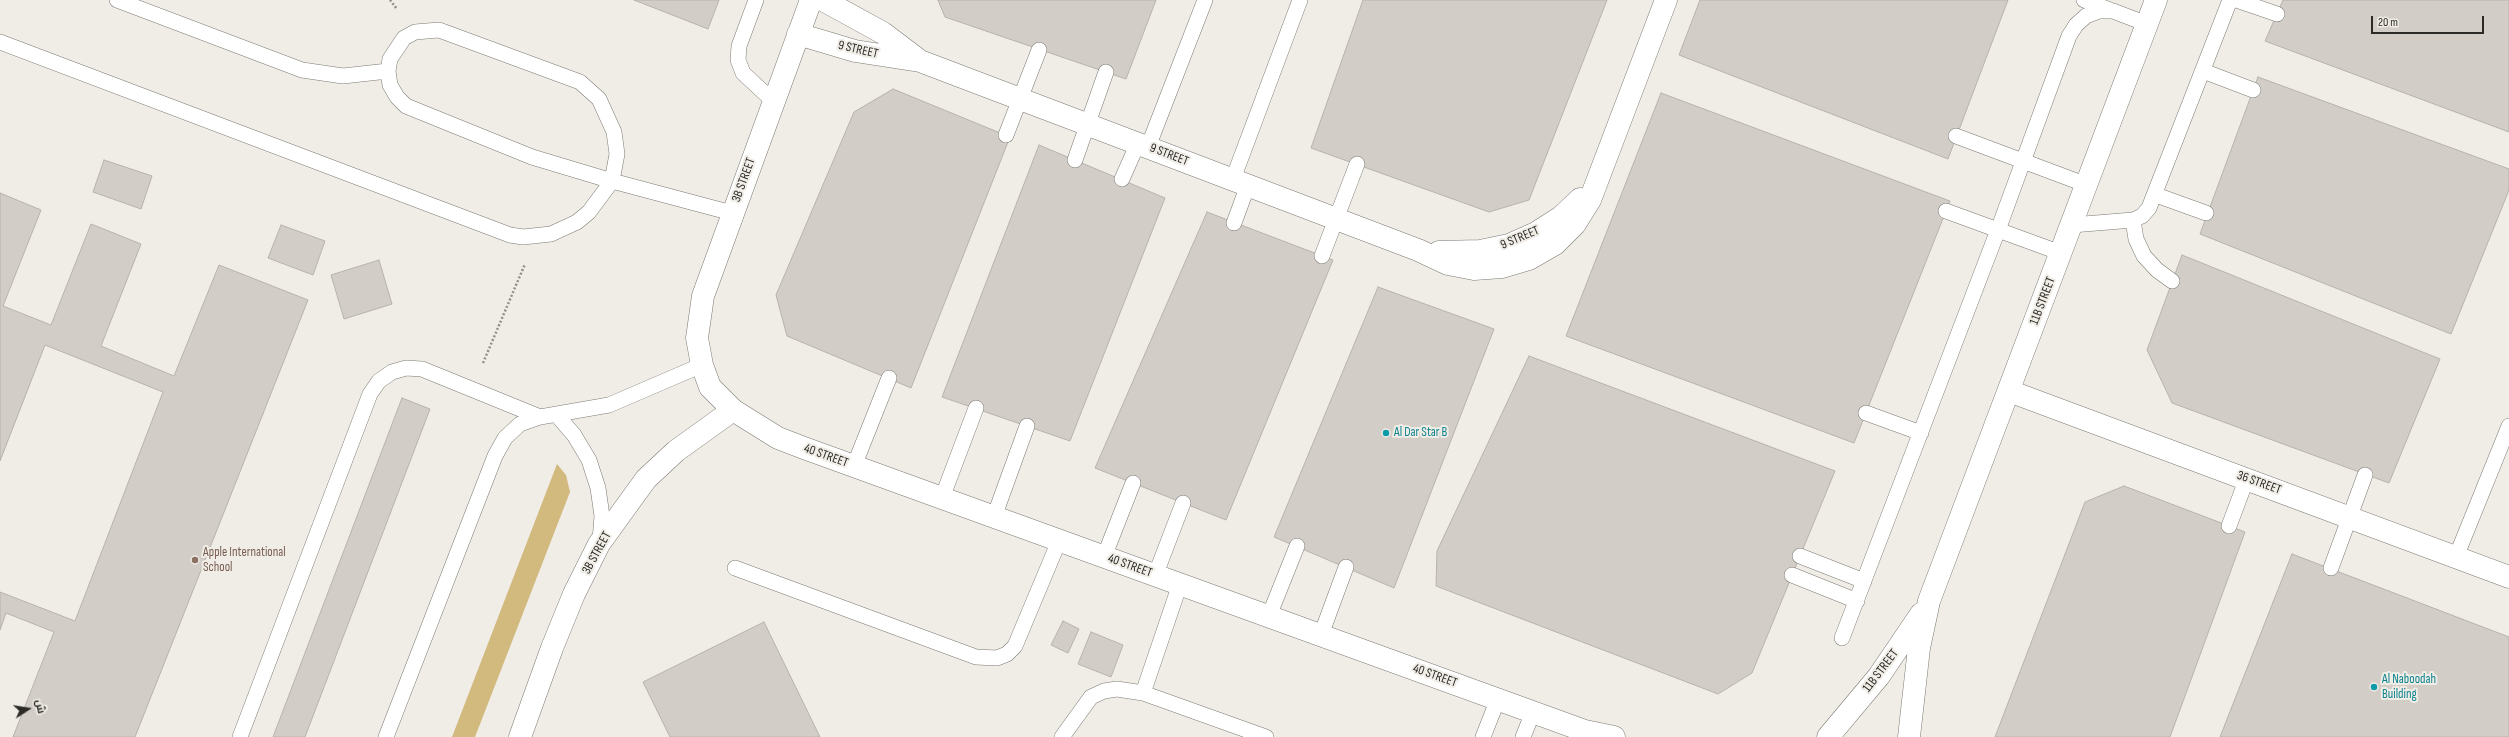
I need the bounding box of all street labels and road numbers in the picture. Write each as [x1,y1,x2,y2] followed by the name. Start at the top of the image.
[836,38,880,62] street label: 9 STREET
[1147,140,1191,170] street label: 9 STREET
[729,156,759,204] street label: 3B STREET
[1498,223,1542,253] street label: 9 STREET
[2027,275,2059,327] street label: 11B STREET
[802,441,850,471] street label: 40 STREET
[2235,468,2283,498] street label: 36 STREET
[579,529,615,577] street label: 3B STREET
[1106,551,1154,581] street label: 40 STREET
[1860,646,1902,696] street label: 11B STREET
[1411,661,1459,691] street label: 40 STREET

